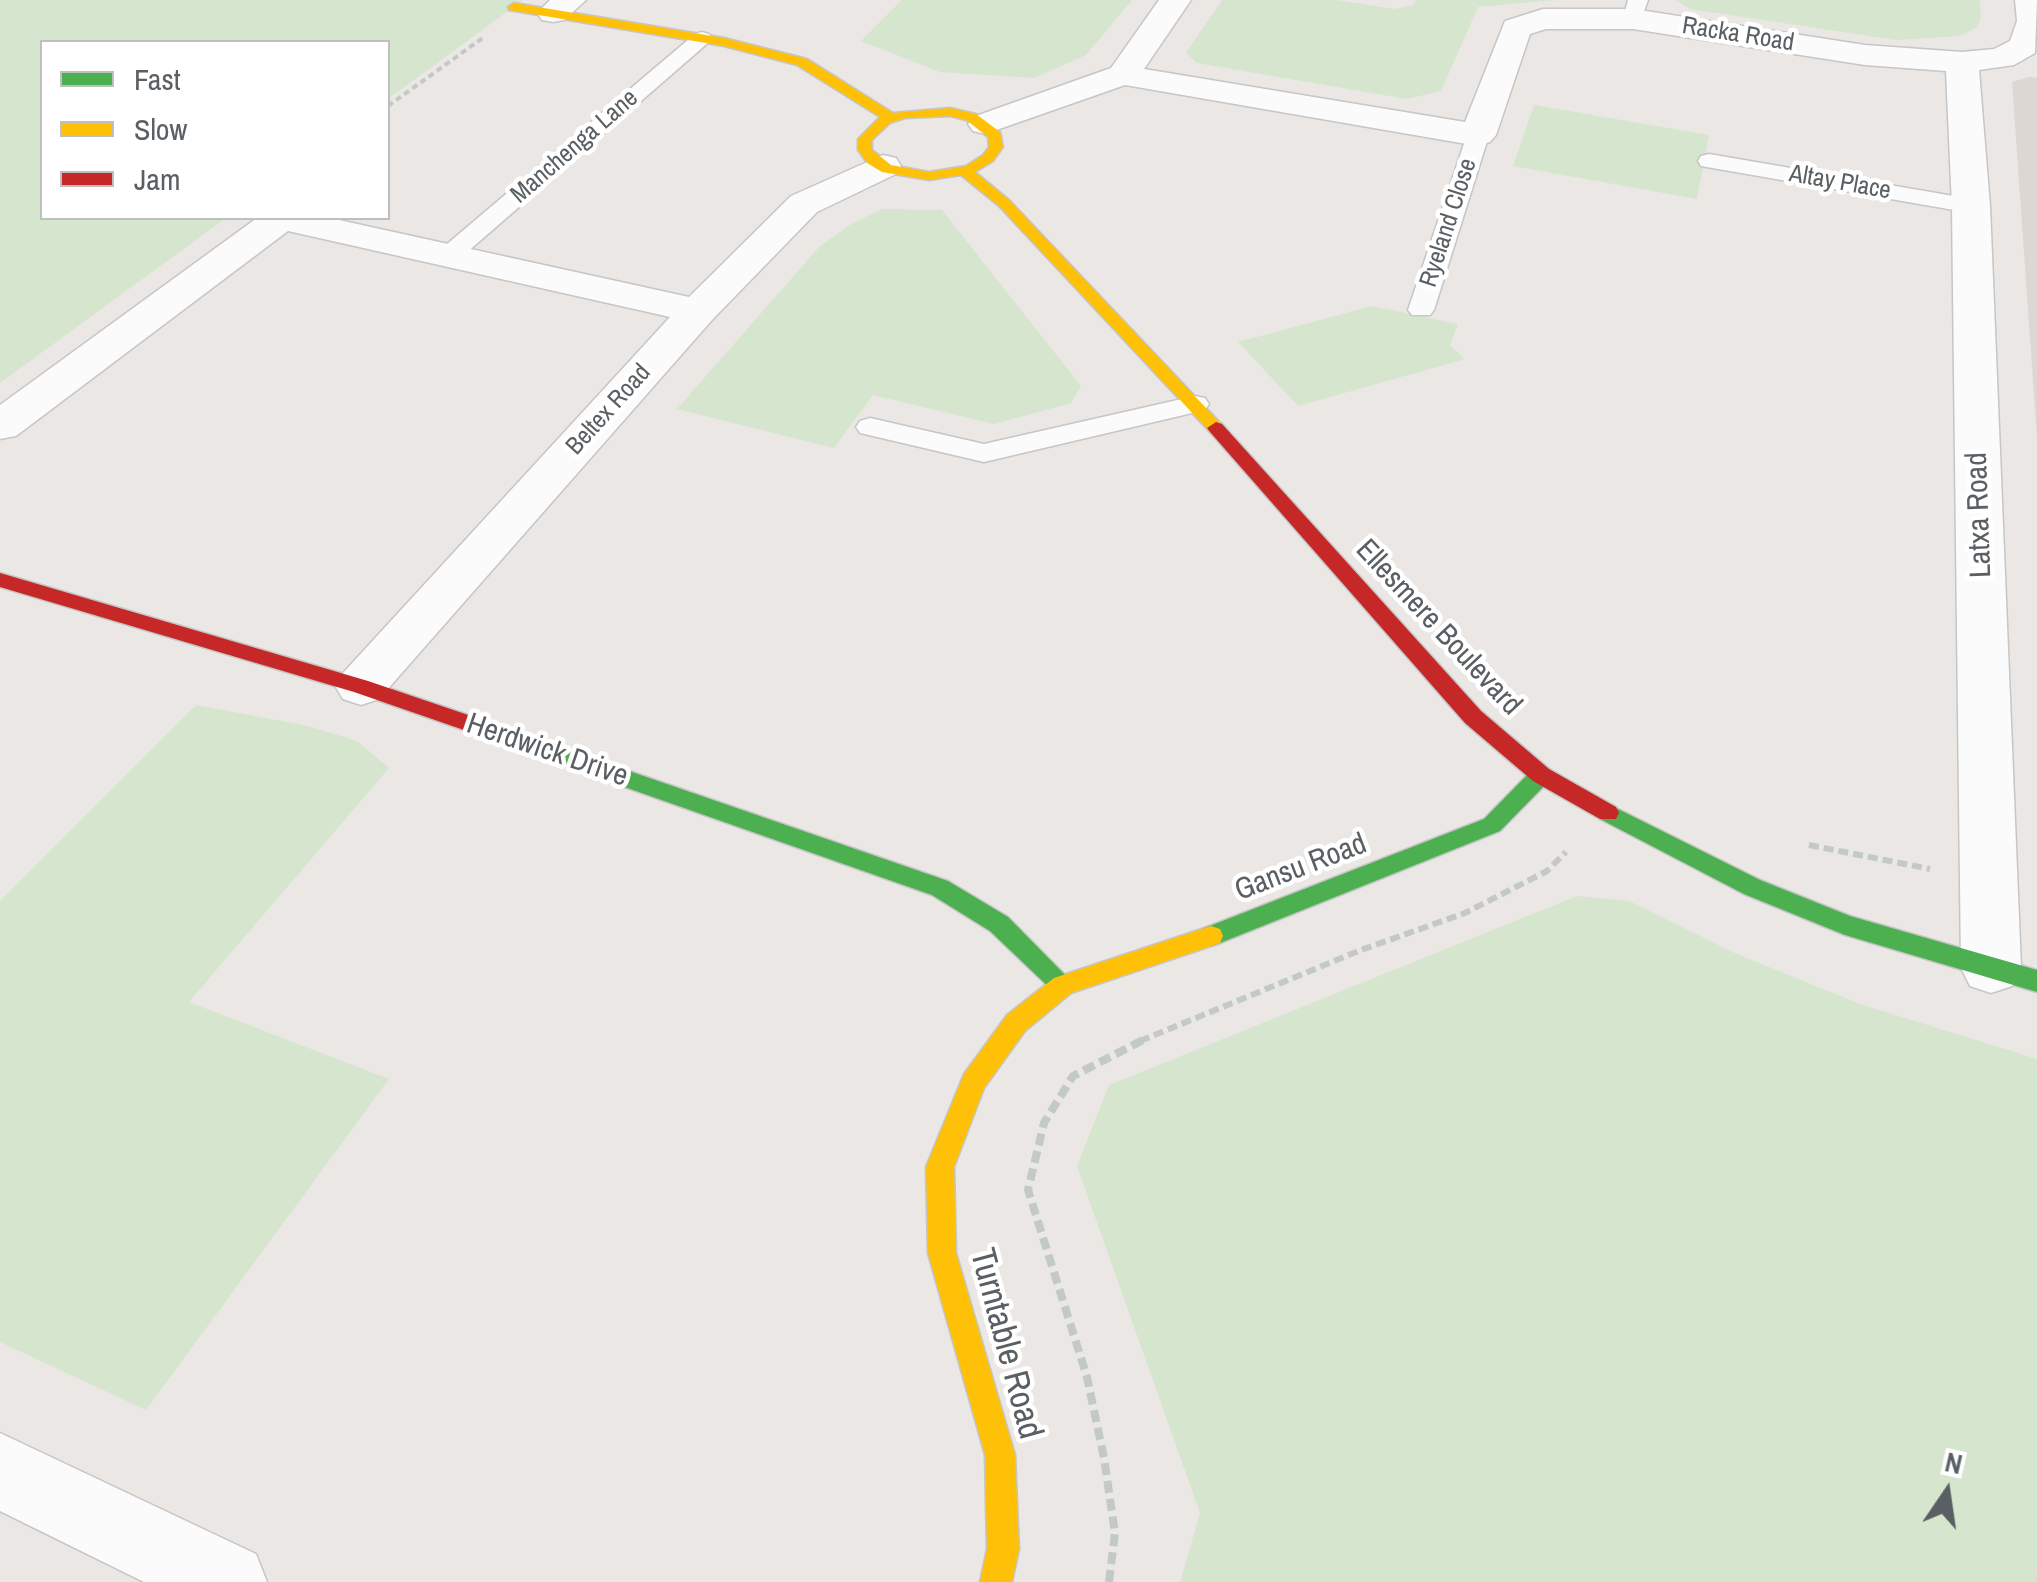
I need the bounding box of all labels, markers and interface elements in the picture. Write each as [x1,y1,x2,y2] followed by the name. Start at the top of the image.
[1680,11,1796,59] street label: Racka Road
[40,40,390,220] legend
[134,59,181,99] text: Fast
[505,84,645,210] street label: Manchenga Lane
[134,109,187,149] text: Slow
[1414,155,1484,291] street label: Ryeland Close
[134,159,180,199] text: Jam
[1787,159,1893,207] street label: Altay Place
[560,358,658,462] street label: Beltex Road
[1960,452,2000,578] street label: Latxa Road
[1347,533,1529,723] street label: Ellesmere Boulevard
[462,707,632,795] street label: Herdwick Drive
[1230,826,1372,910] street label: Gansu Road
[959,1244,1051,1444] street label: Turntable Road
[1897,1442,1997,1542] north arrow
[1941,1442,1966,1483] text: N

